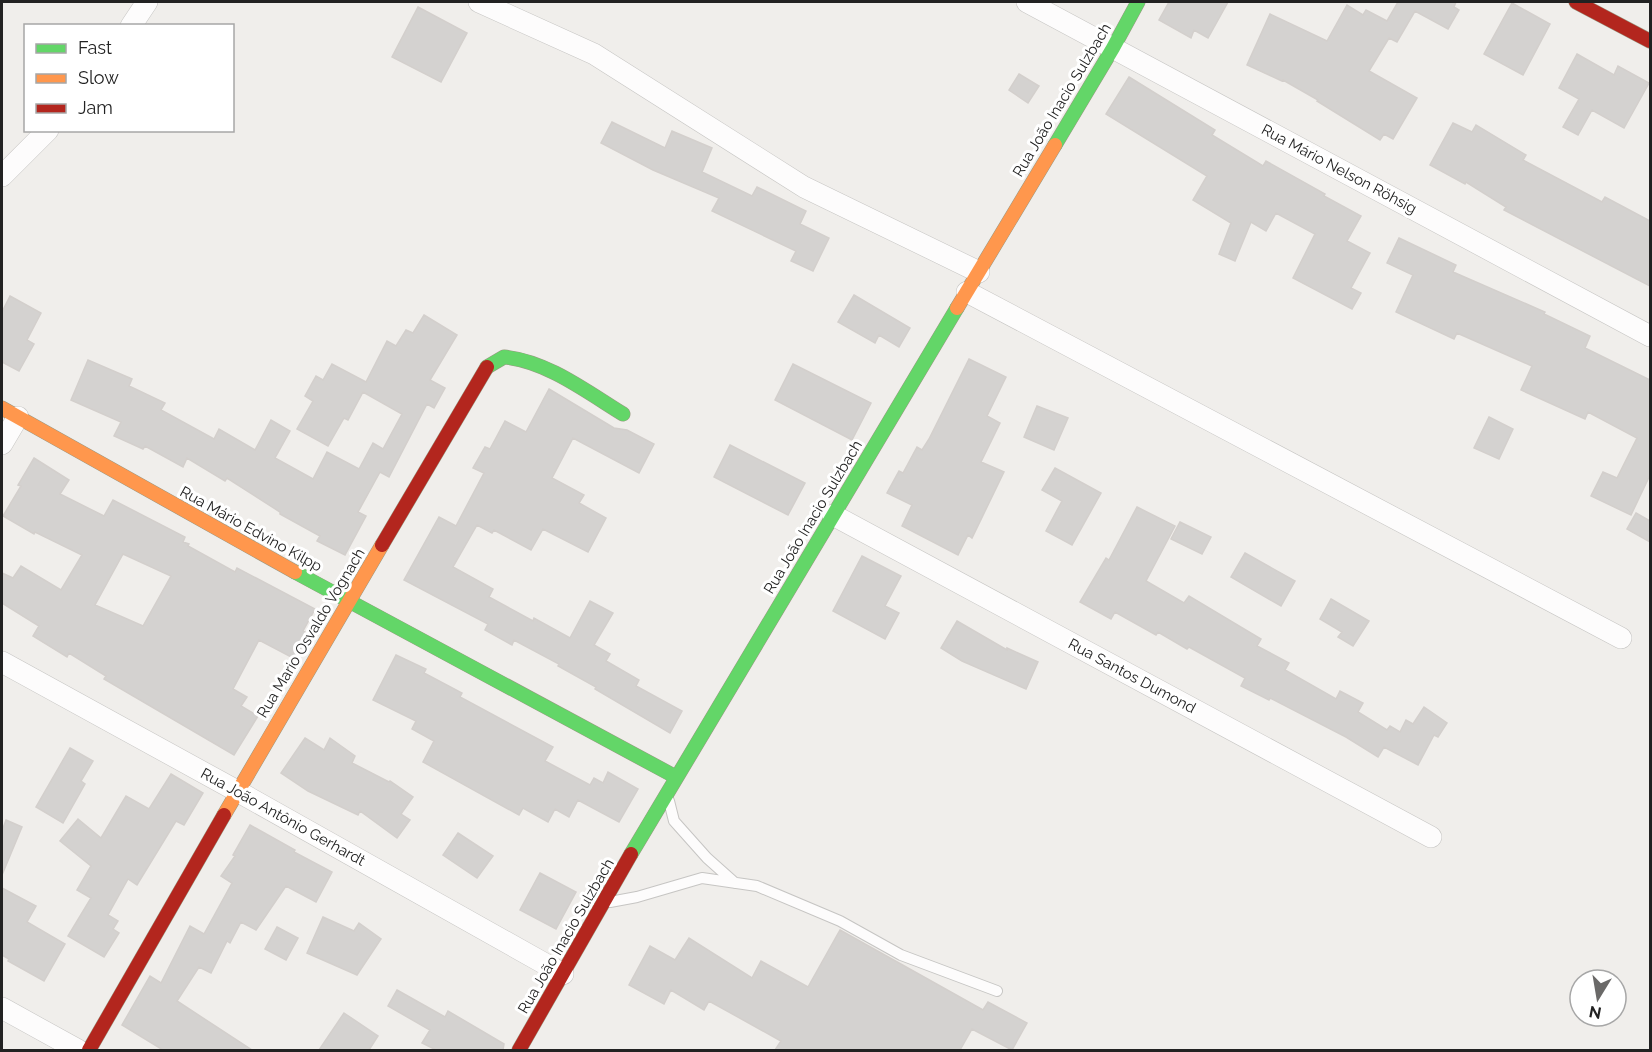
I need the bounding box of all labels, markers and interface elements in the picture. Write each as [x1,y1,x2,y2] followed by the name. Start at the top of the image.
[1009,20,1115,180] street label: Rua João Inacio Sulzbach
[24,24,234,132] legend
[78,37,112,58] text: Fast
[78,67,119,88] text: Slow
[78,97,113,118] text: Jam
[1258,120,1420,218] street label: Rua Mário Nelson Röhsig
[760,437,866,597] street label: Rua João Inacio Sulzbach
[177,482,325,576] street label: Rua Mário Edvino Kilpp
[253,545,369,721] street label: Rua Mario Osvaldo Vognach
[1065,635,1199,717] street label: Rua Santos Dumond
[198,764,368,870] street label: Rua João Antônio Gerhardt
[514,855,618,1017] street label: Rua João Inacio Sulzbach
[1568,968,1628,1028] north arrow
[1587,1002,1603,1023] text: N

